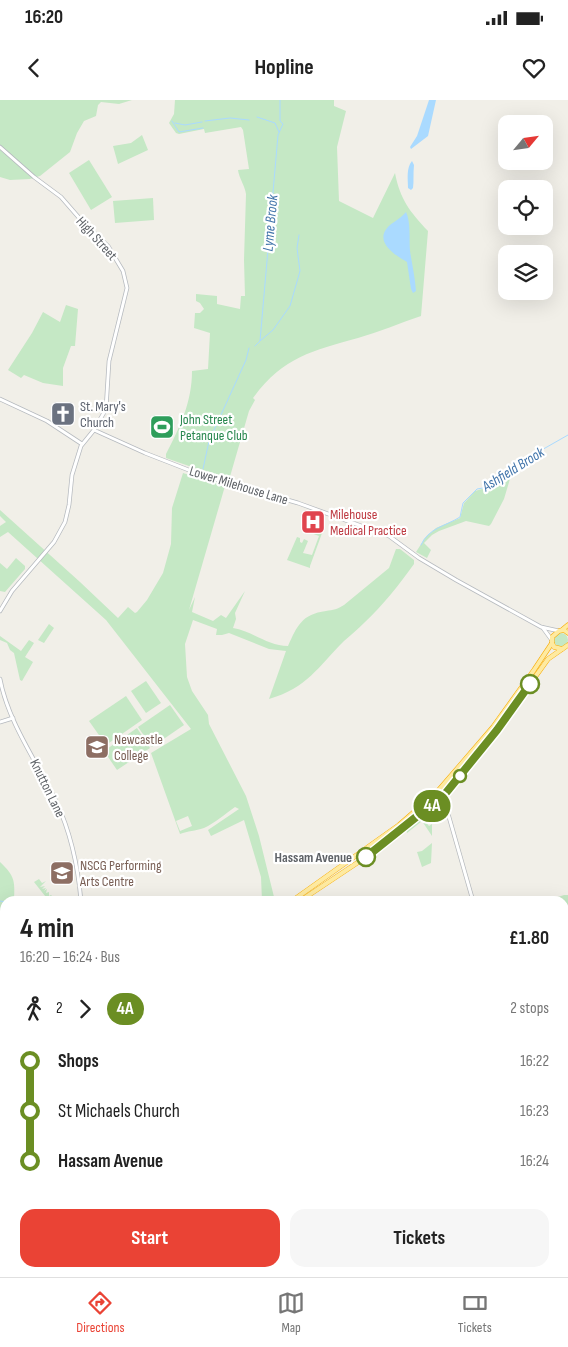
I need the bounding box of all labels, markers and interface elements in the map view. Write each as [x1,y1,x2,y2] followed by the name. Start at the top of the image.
[25,6,63,29] text: 16:20
[20,54,48,82] icon: back
[254,54,314,81] text: Hopline
[520,54,548,82] icon: heart
[498,115,552,170] north arrow
[498,115,553,300] map controls
[498,180,553,235] button: locate
[259,194,282,252] water label: Lyme Brook
[73,213,121,264] street label: High Street
[498,245,553,300] button: layers
[80,398,126,431] place label: St. Mary's Church
[50,401,76,427] church icon: St. Mary's Church
[179,411,248,444] place label: John Street Petanque Club
[149,414,175,440] sports icon: John Street Petanque Club
[478,443,548,496] water label: Ashfield Brook
[187,462,290,509] street label: Lower Milehouse Lane
[330,506,407,539] place label: Milehouse Medical Practice
[300,509,326,535] hospital icon: Milehouse Medical Practice
[520,674,540,694] unlabelled marker
[114,731,163,764] place label: Newcastle College
[84,734,110,760] school or university icon: Newcastle College
[26,756,69,820] street label: Knutton Lane
[453,769,467,783] unlabelled marker
[410,790,454,822] line badge: 4A
[424,795,440,816] text: 4A
[356,847,376,867] marker: Hassam Avenue
[275,849,352,866] place label: Hassam Avenue
[79,857,162,890] place label: NSCG Performing Arts Centre
[49,860,75,886] school or university icon: NSCG Performing Arts Centre
[20,912,74,945] text: 4 min
[509,927,549,950] text: £1.80
[20,948,120,967] text: 16:20 – 16:24 · Bus
[20,995,48,1023] icon: walk
[71,995,99,1023] icon: forward
[117,998,134,1019] text: 4A
[56,999,63,1018] text: 2
[510,999,549,1018] text: 2 stops
[58,1050,99,1073] text: Shops
[520,1052,549,1071] text: 16:22
[58,1100,180,1123] text: St Michaels Church
[520,1102,549,1121] text: 16:23
[58,1150,163,1173] text: Hassam Avenue
[520,1152,549,1171] text: 16:24
[20,1209,280,1267] button: Start
[290,1209,549,1267] button: Tickets
[76,1289,124,1336] tab: Directions
[277,1289,305,1336] tab: Map
[458,1289,492,1336] tab: Tickets

